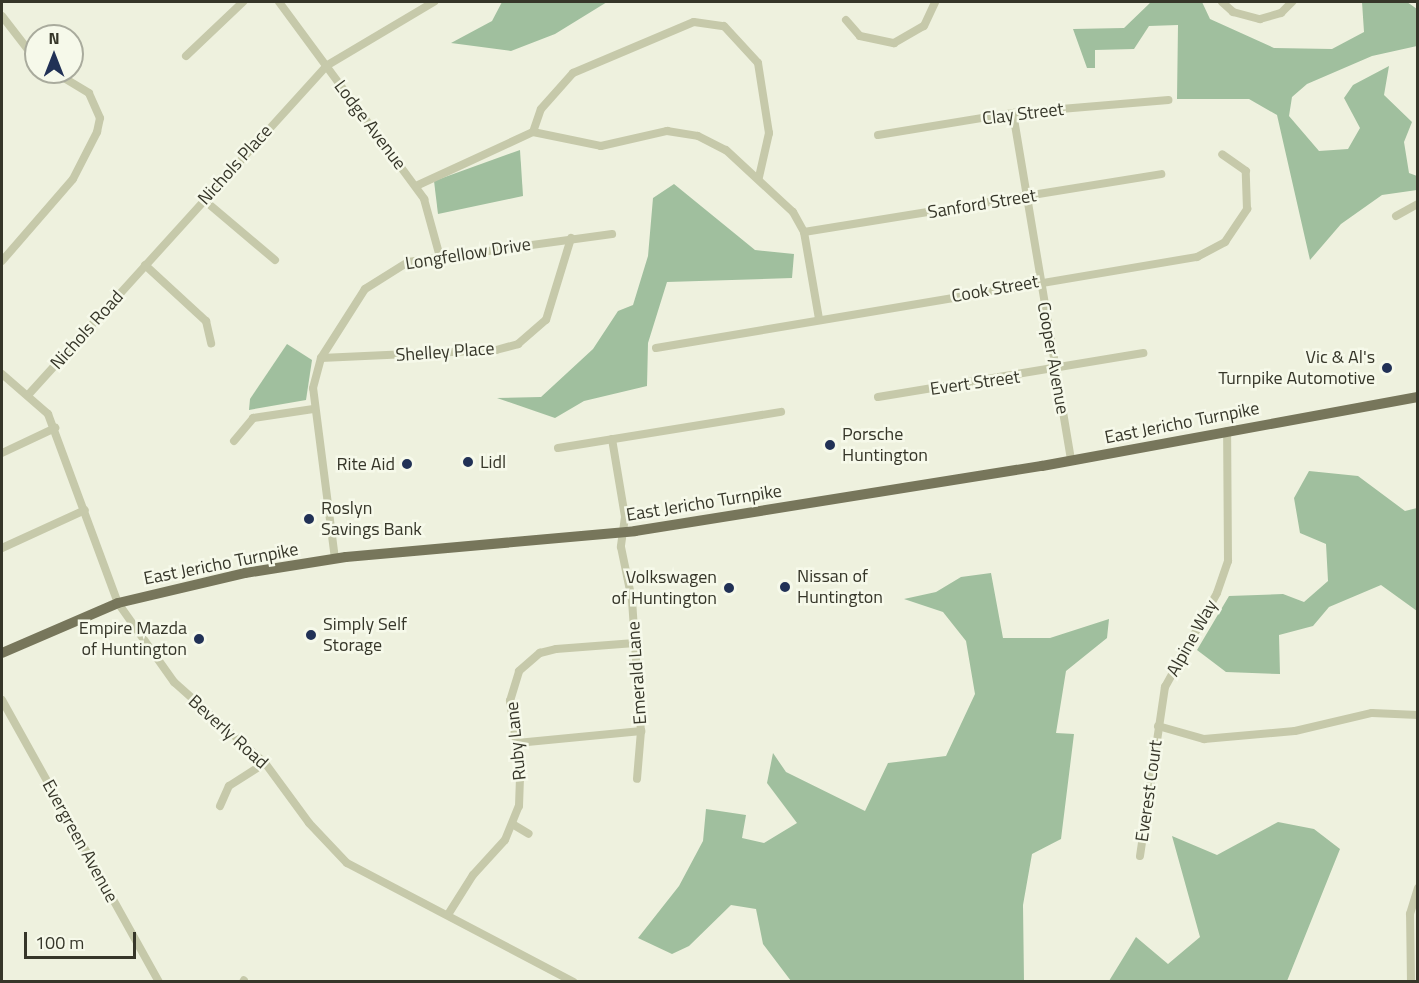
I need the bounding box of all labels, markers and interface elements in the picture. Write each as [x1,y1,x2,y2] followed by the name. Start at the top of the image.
[24,24,84,84] north arrow
[48,26,60,50] text: N
[329,76,411,174] street label: Lodge Avenue
[981,98,1065,130] street label: Clay Street
[193,121,277,209] street label: Nichols Place
[926,185,1038,223] street label: Sanford Street
[404,233,532,275] street label: Longfellow Drive
[950,271,1040,307] street label: Cook Street
[46,286,128,374] street label: Nichols Road
[1032,300,1074,416] street label: Cooper Avenue
[395,338,495,366] street label: Shelley Place
[1218,347,1375,389] place label: Vic & Al's Turnpike Automotive
[1380,361,1394,375] marker: Vic & Al's Turnpike Automotive
[929,366,1021,400] street label: Evert Street
[1103,397,1261,449] street label: East Jericho Turnpike
[842,424,928,466] place label: Porsche Huntington
[823,438,837,452] marker: Porsche Huntington
[480,451,506,473] place label: Lidl
[336,453,395,475] place label: Rite Aid
[461,455,475,469] marker: Lidl
[400,457,414,471] marker: Rite Aid
[625,480,783,526] street label: East Jericho Turnpike
[321,498,422,540] place label: Roslyn Savings Bank
[302,512,316,526] marker: Roslyn Savings Bank
[142,538,300,590] street label: East Jericho Turnpike
[797,566,883,608] place label: Nissan of Huntington
[612,567,717,610] place label: Volkswagen of Huntington
[778,580,792,594] marker: Nissan of Huntington
[722,581,736,595] marker: Volkswagen of Huntington
[1162,596,1222,680] street label: Alpine Way
[323,614,407,656] place label: Simply Self Storage
[79,618,187,660] place label: Empire Mazda of Huntington
[623,621,651,725] street label: Emerald Lane
[304,628,318,642] marker: Simply Self Storage
[192,632,206,646] marker: Empire Mazda of Huntington
[184,691,272,773] street label: Beverly Road
[501,701,531,781] street label: Ruby Lane
[1131,739,1167,843] street label: Everest Court
[37,776,123,906] street label: Evergreen Avenue
[27,920,140,958] scale bar
[35,929,84,956] text: 100 m

